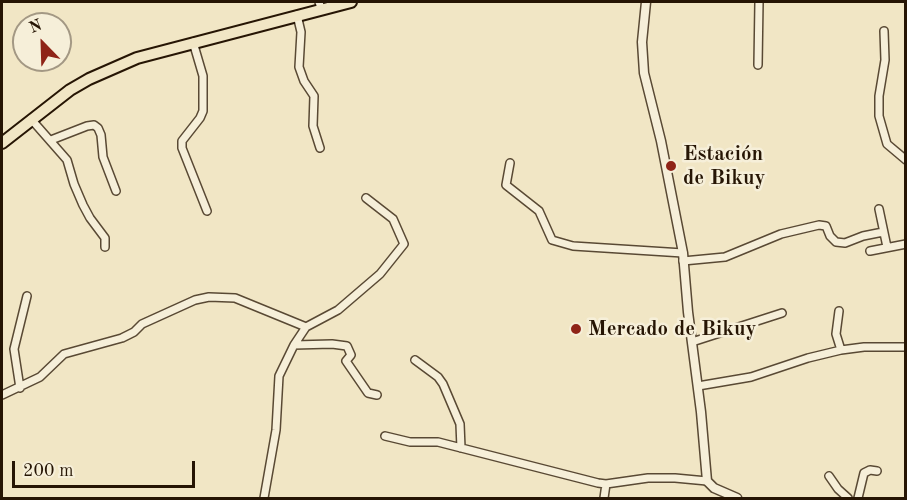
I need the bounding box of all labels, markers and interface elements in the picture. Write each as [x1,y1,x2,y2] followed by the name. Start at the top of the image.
[12,12,72,72] north arrow
[27,18,44,37] text: N
[683,141,766,191] place label: Estación de Bikuy
[664,159,678,173] marker: Estación de Bikuy
[588,316,757,342] place label: Mercado de Bikuy
[569,322,583,336] marker: Mercado de Bikuy
[15,449,198,487] scale bar
[23,462,74,480] text: 200 m

